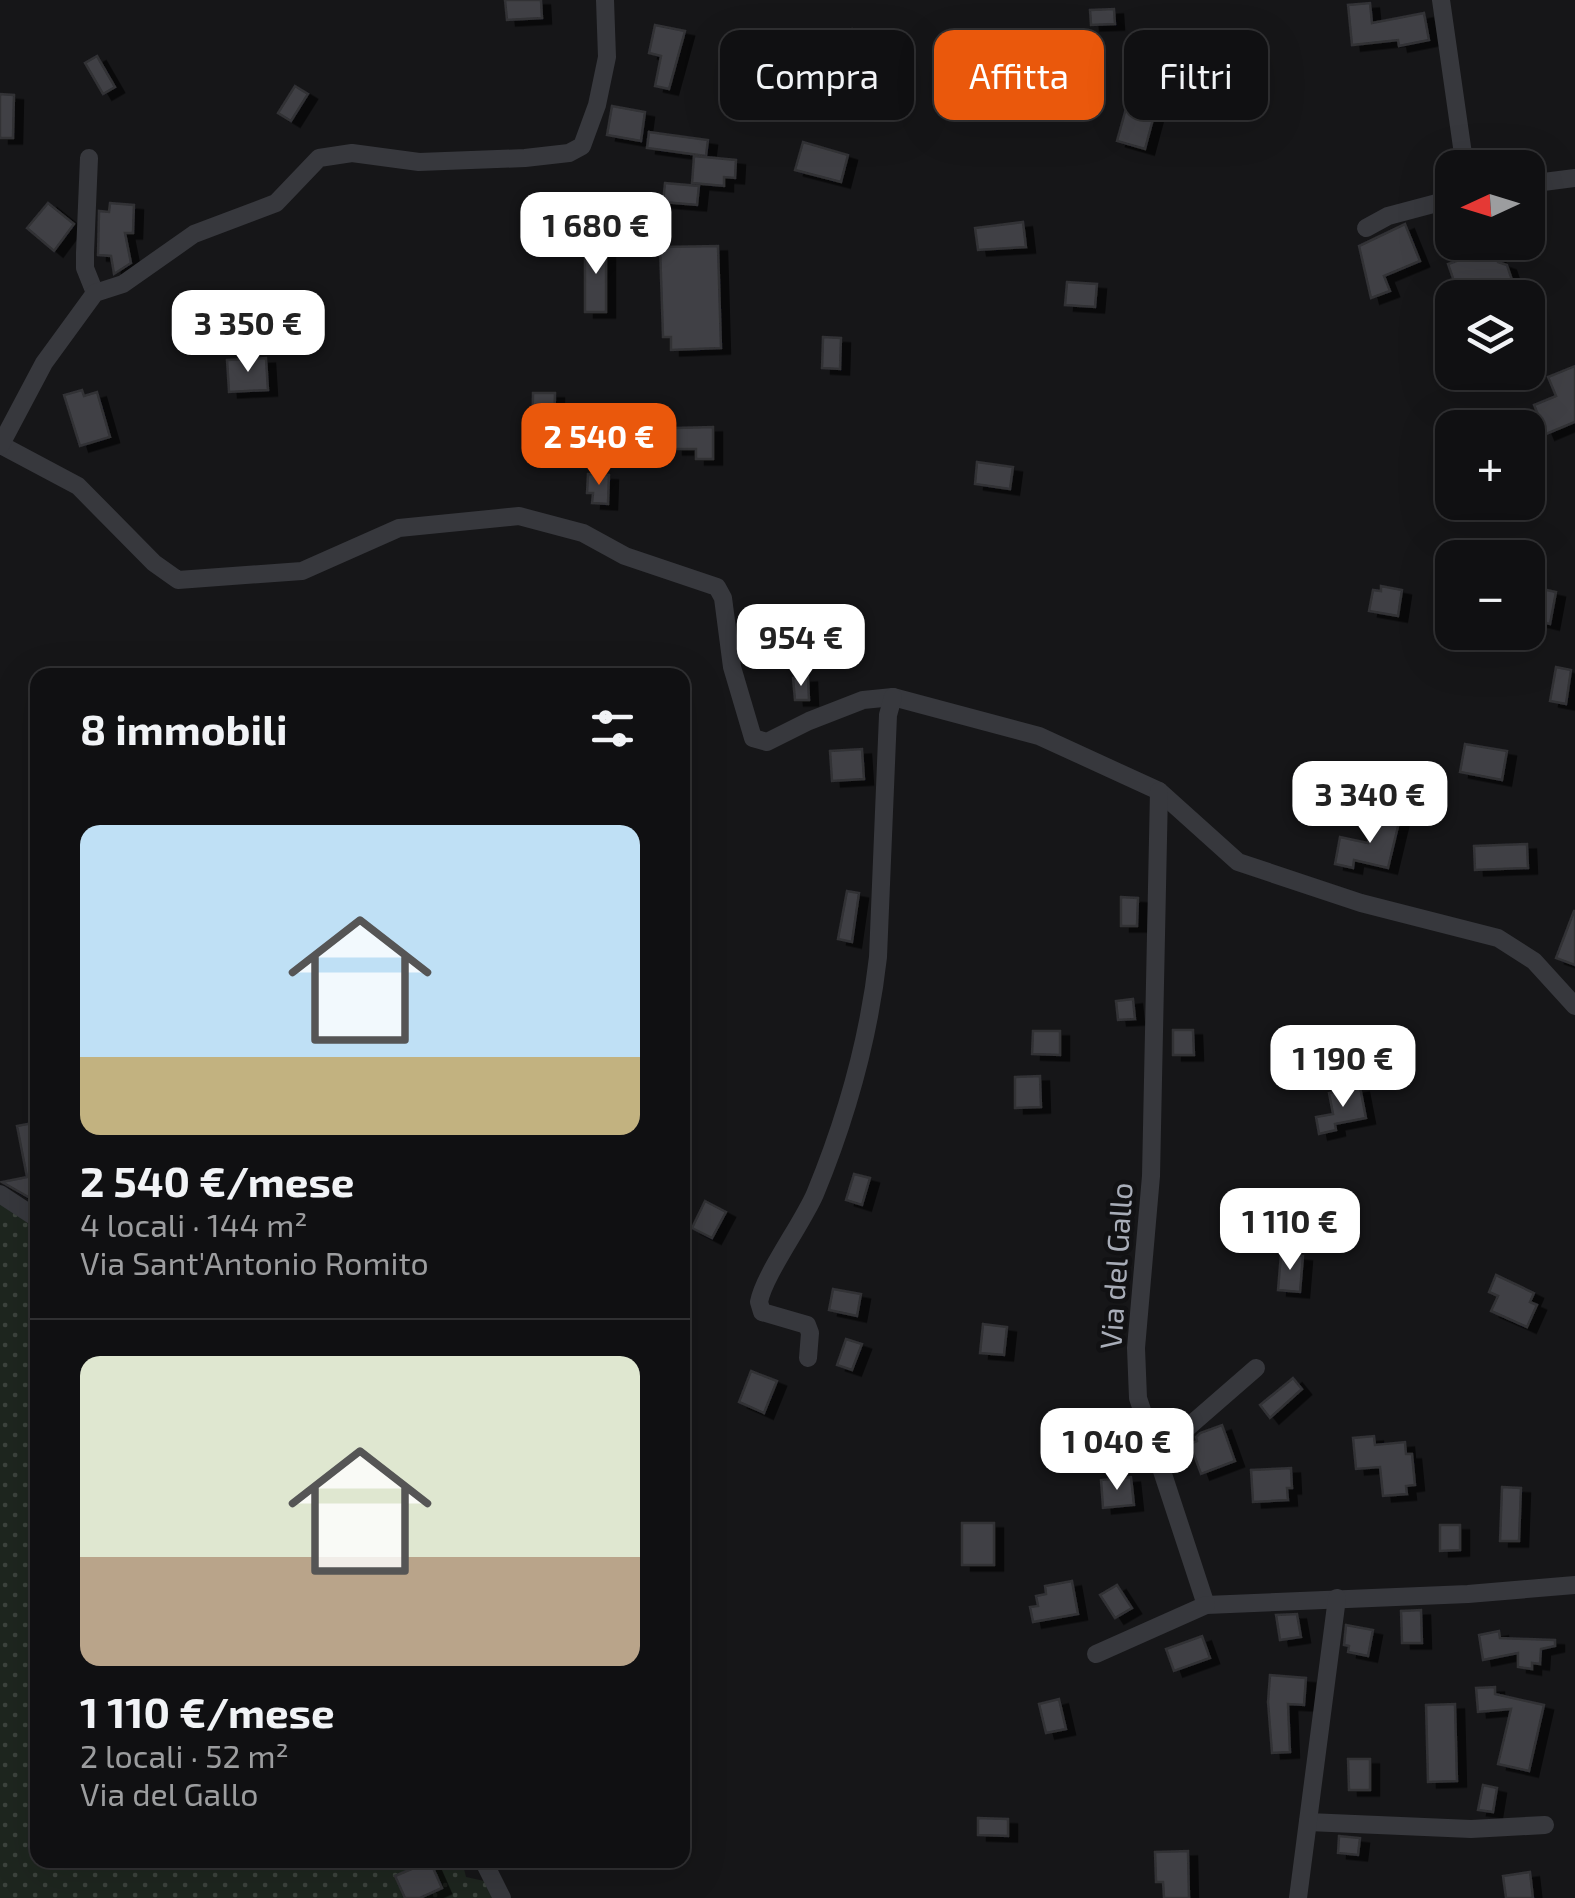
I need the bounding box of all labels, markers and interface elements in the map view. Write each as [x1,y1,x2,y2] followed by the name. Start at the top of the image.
[720,30,914,120] chip: Compra
[934,30,1104,120] chip: Affitta
[1124,30,1268,120] chip: Filtri
[1435,150,1545,260] north arrow
[1435,150,1545,650] map controls
[504,192,688,277] pin: 1 680 €
[542,205,650,243] text: 1 680 €
[1435,280,1545,390] button: layers
[156,290,340,375] pin: 3 350 €
[194,303,302,341] text: 3 350 €
[507,403,691,488] pin: 2 540 €
[1435,410,1545,520] button: +
[543,416,655,454] text: 2 540 €
[1435,540,1545,650] button: −
[731,604,871,689] pin: 954 €
[759,617,843,655] text: 954 €
[585,701,640,756] icon: filters
[80,703,288,753] text: 8 immobili
[1278,761,1462,846] pin: 3 340 €
[1314,774,1426,812] text: 3 340 €
[270,890,450,1070] icon: home
[1251,1025,1435,1110] pin: 1 190 €
[1292,1038,1394,1076] text: 1 190 €
[80,1155,355,1205] text: 2 540 €/mese
[1091,1181,1139,1351] street label: Via del Gallo
[1198,1188,1382,1273] pin: 1 110 €
[1242,1201,1338,1239] text: 1 110 €
[80,1205,308,1243] text: 4 locali · 144 m²
[80,1243,429,1281] text: Via Sant'Antonio Romito
[1025,1408,1209,1493] pin: 1 040 €
[270,1421,450,1601] icon: home
[1063,1421,1171,1459] text: 1 040 €
[80,1686,335,1736] text: 1 110 €/mese
[80,1736,289,1774] text: 2 locali · 52 m²
[80,1774,258,1812] text: Via del Gallo

